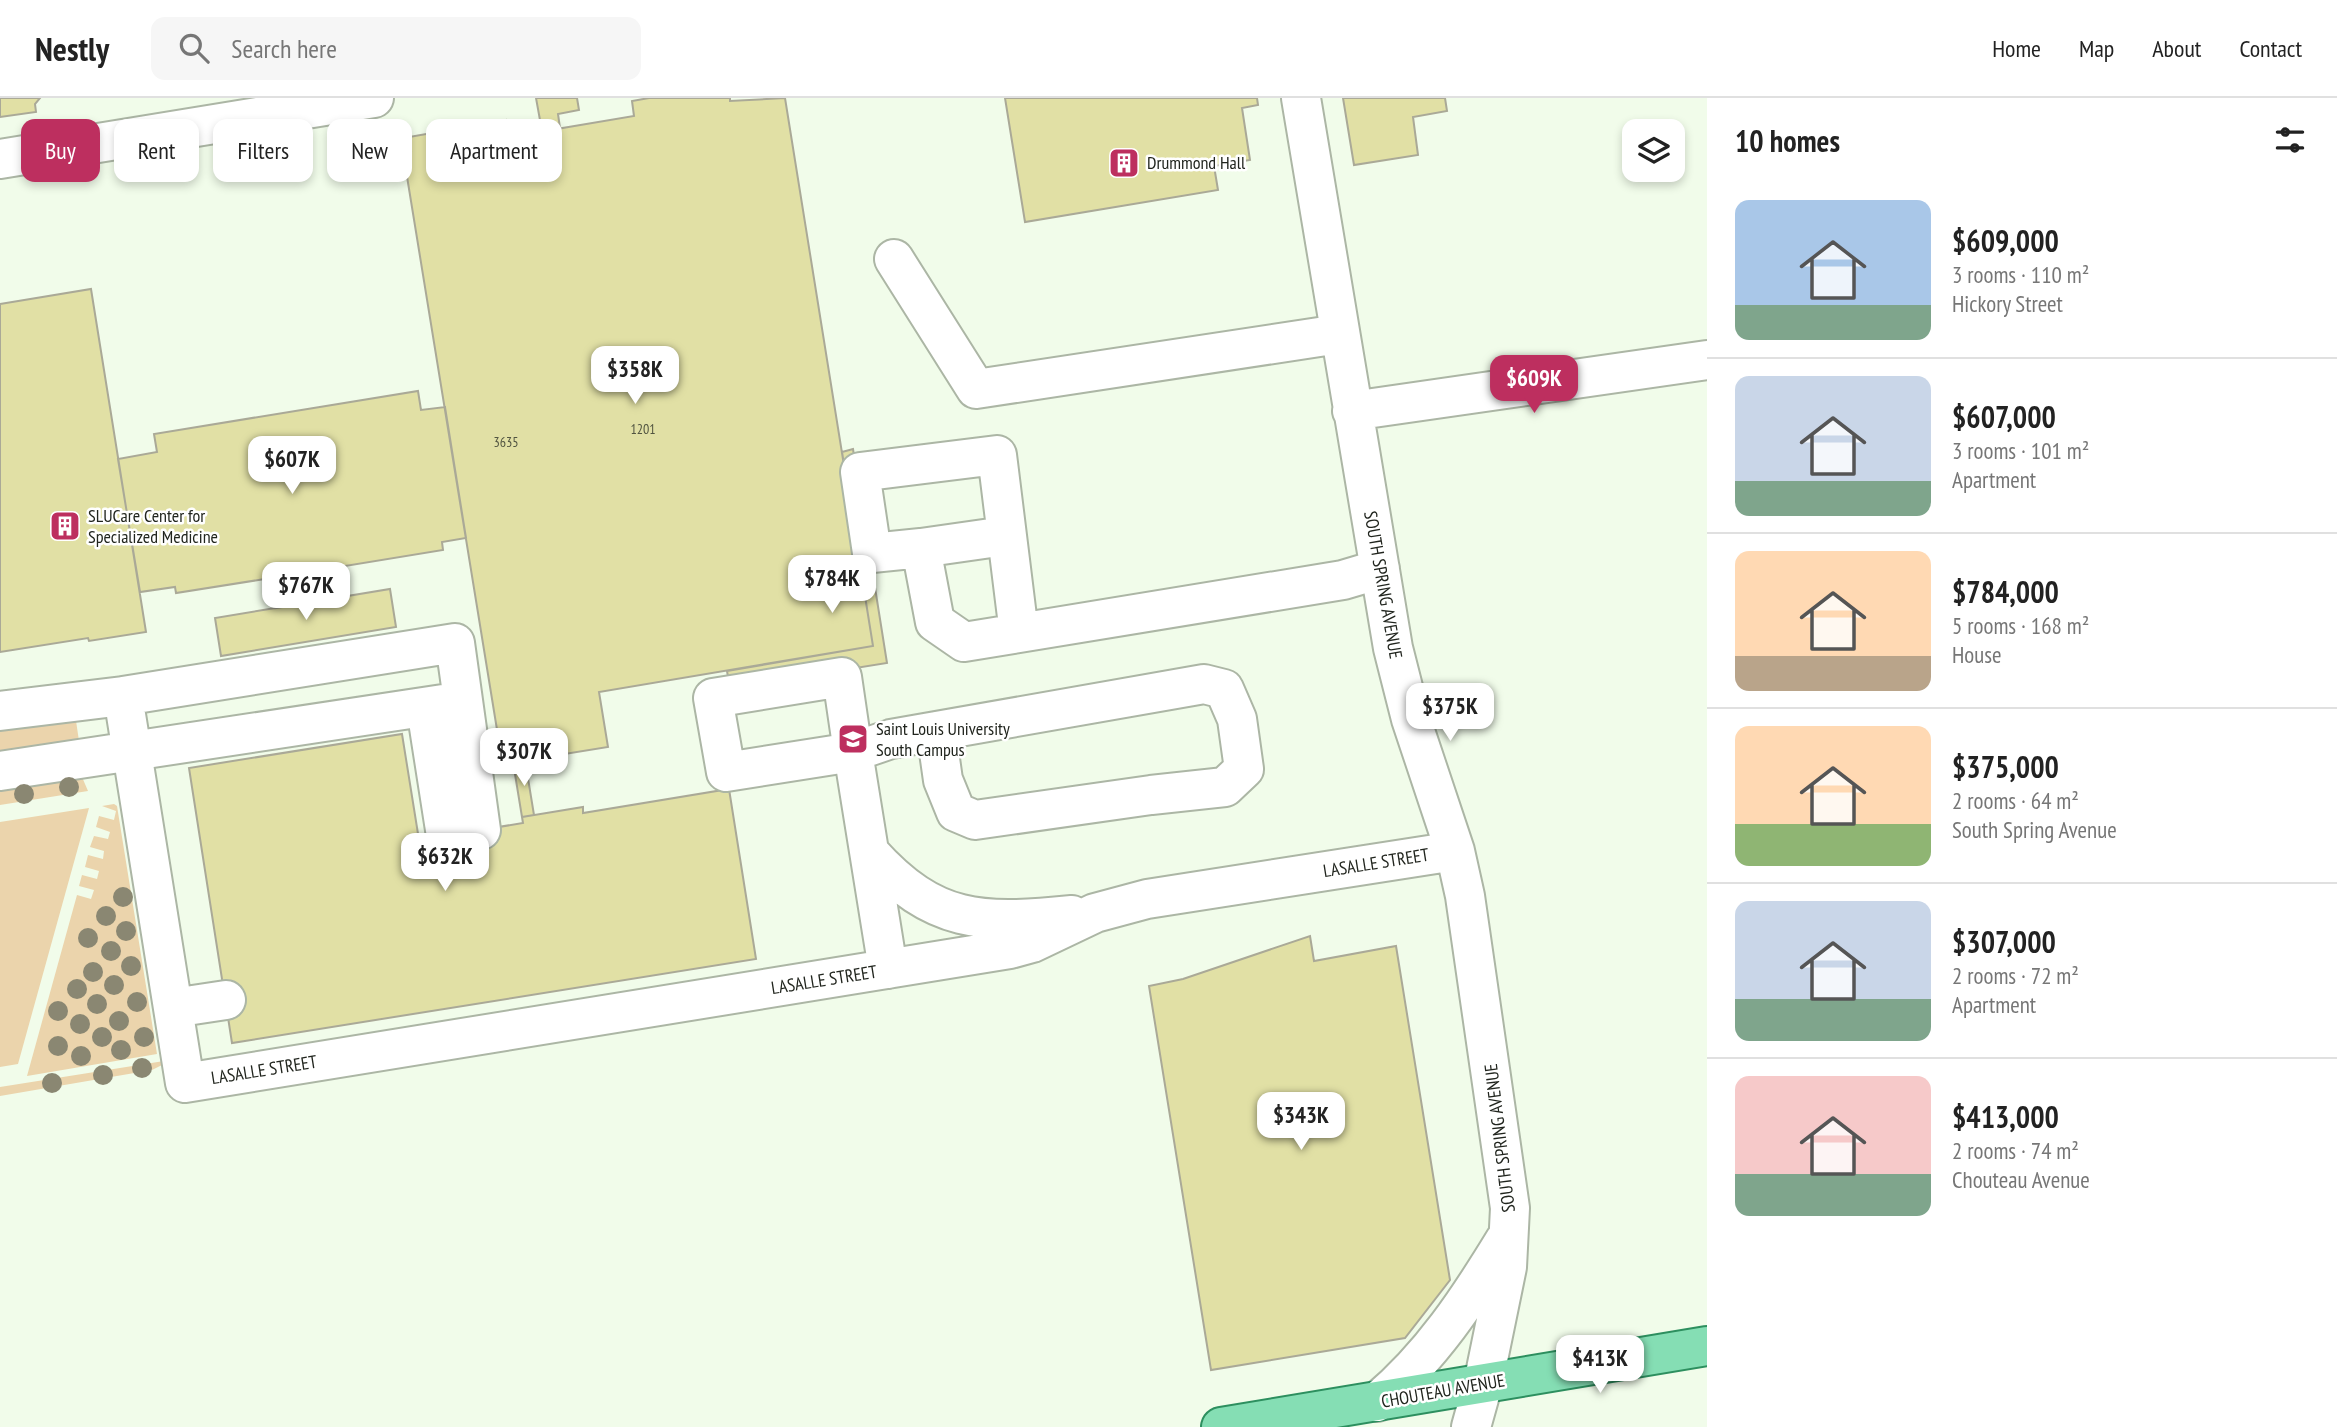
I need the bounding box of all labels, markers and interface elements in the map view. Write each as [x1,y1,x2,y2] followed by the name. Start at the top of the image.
[151,17,641,80] search box
[35,27,109,70] text: Nestly
[175,29,213,67] icon: search
[231,32,337,65] text: Search here
[1992,33,2041,64] text: Home
[2079,33,2114,64] text: Map
[2152,33,2201,64] text: About
[2239,33,2302,64] text: Contact
[21,119,100,182] chip: Buy
[114,119,199,182] chip: Rent
[213,119,313,182] chip: Filters
[327,119,412,182] chip: New
[426,119,562,182] chip: Apartment
[1622,119,1685,182] map controls
[1622,119,1685,182] button: layers
[1735,121,1840,160] text: 10 homes
[2271,121,2309,159] icon: filters
[1107,146,1141,180] building icon: Drummond Hall
[1147,151,1246,174] place label: Drummond Hall
[1952,221,2059,260] text: $609,000
[1791,228,1875,312] icon: home
[1952,260,2089,289] text: 3 rooms · 110 m²
[1952,289,2063,318] text: Hickory Street
[586,346,684,406] pin: $358K
[607,354,663,383] text: $358K
[1485,356,1583,415] pin: $609K
[1506,363,1562,392] text: $609K
[1952,397,2056,436] text: $607,000
[1791,404,1875,488] icon: home
[630,420,656,438] house number: 1201
[493,433,519,451] house number: 3635
[243,436,341,496] pin: $607K
[1952,436,2089,465] text: 3 rooms · 101 m²
[264,444,320,473] text: $607K
[1952,465,2036,494] text: Apartment
[88,504,218,548] place label: SLUCare Center for Specialized Medicine
[48,509,82,543] building icon: SLUCare Center for Specialized Medicine
[1359,509,1408,661] street label: SOUTH SPRING AVENUE
[783,556,881,615] pin: $784K
[257,562,355,622] pin: $767K
[804,563,860,592] text: $784K
[278,570,334,599] text: $767K
[1952,572,2059,611] text: $784,000
[1791,579,1875,663] icon: home
[1952,611,2089,640] text: 5 rooms · 168 m²
[1952,640,2002,669] text: House
[1401,684,1499,743] pin: $375K
[1422,691,1478,720] text: $375K
[876,717,1010,761] place label: Saint Louis University South Campus
[836,722,870,756] school or university icon: Saint Louis University South Campus
[475,728,573,788] pin: $307K
[496,736,552,765] text: $307K
[1952,747,2059,786] text: $375,000
[1791,754,1875,838] icon: home
[1952,786,2079,815] text: 2 rooms · 64 m²
[1952,815,2117,844] text: South Spring Avenue
[396,834,494,893] pin: $632K
[417,841,473,870] text: $632K
[1321,843,1430,882] street label: LASALLE STREET
[1952,922,2056,961] text: $307,000
[1791,929,1875,1013] icon: home
[769,960,878,999] street label: LASALLE STREET
[1952,961,2079,990] text: 2 rooms · 72 m²
[1952,990,2036,1019] text: Apartment
[209,1050,318,1089] street label: LASALLE STREET
[1479,1062,1520,1214] street label: SOUTH SPRING AVENUE
[1252,1093,1350,1152] pin: $343K
[1952,1097,2059,1136] text: $413,000
[1273,1100,1329,1129] text: $343K
[1791,1104,1875,1188] icon: home
[1952,1136,2079,1165] text: 2 rooms · 74 m²
[1952,1165,2090,1194] text: Chouteau Avenue
[1551,1336,1649,1395] pin: $413K
[1572,1343,1628,1372] text: $413K
[1379,1368,1506,1413] street label: CHOUTEAU AVENUE

